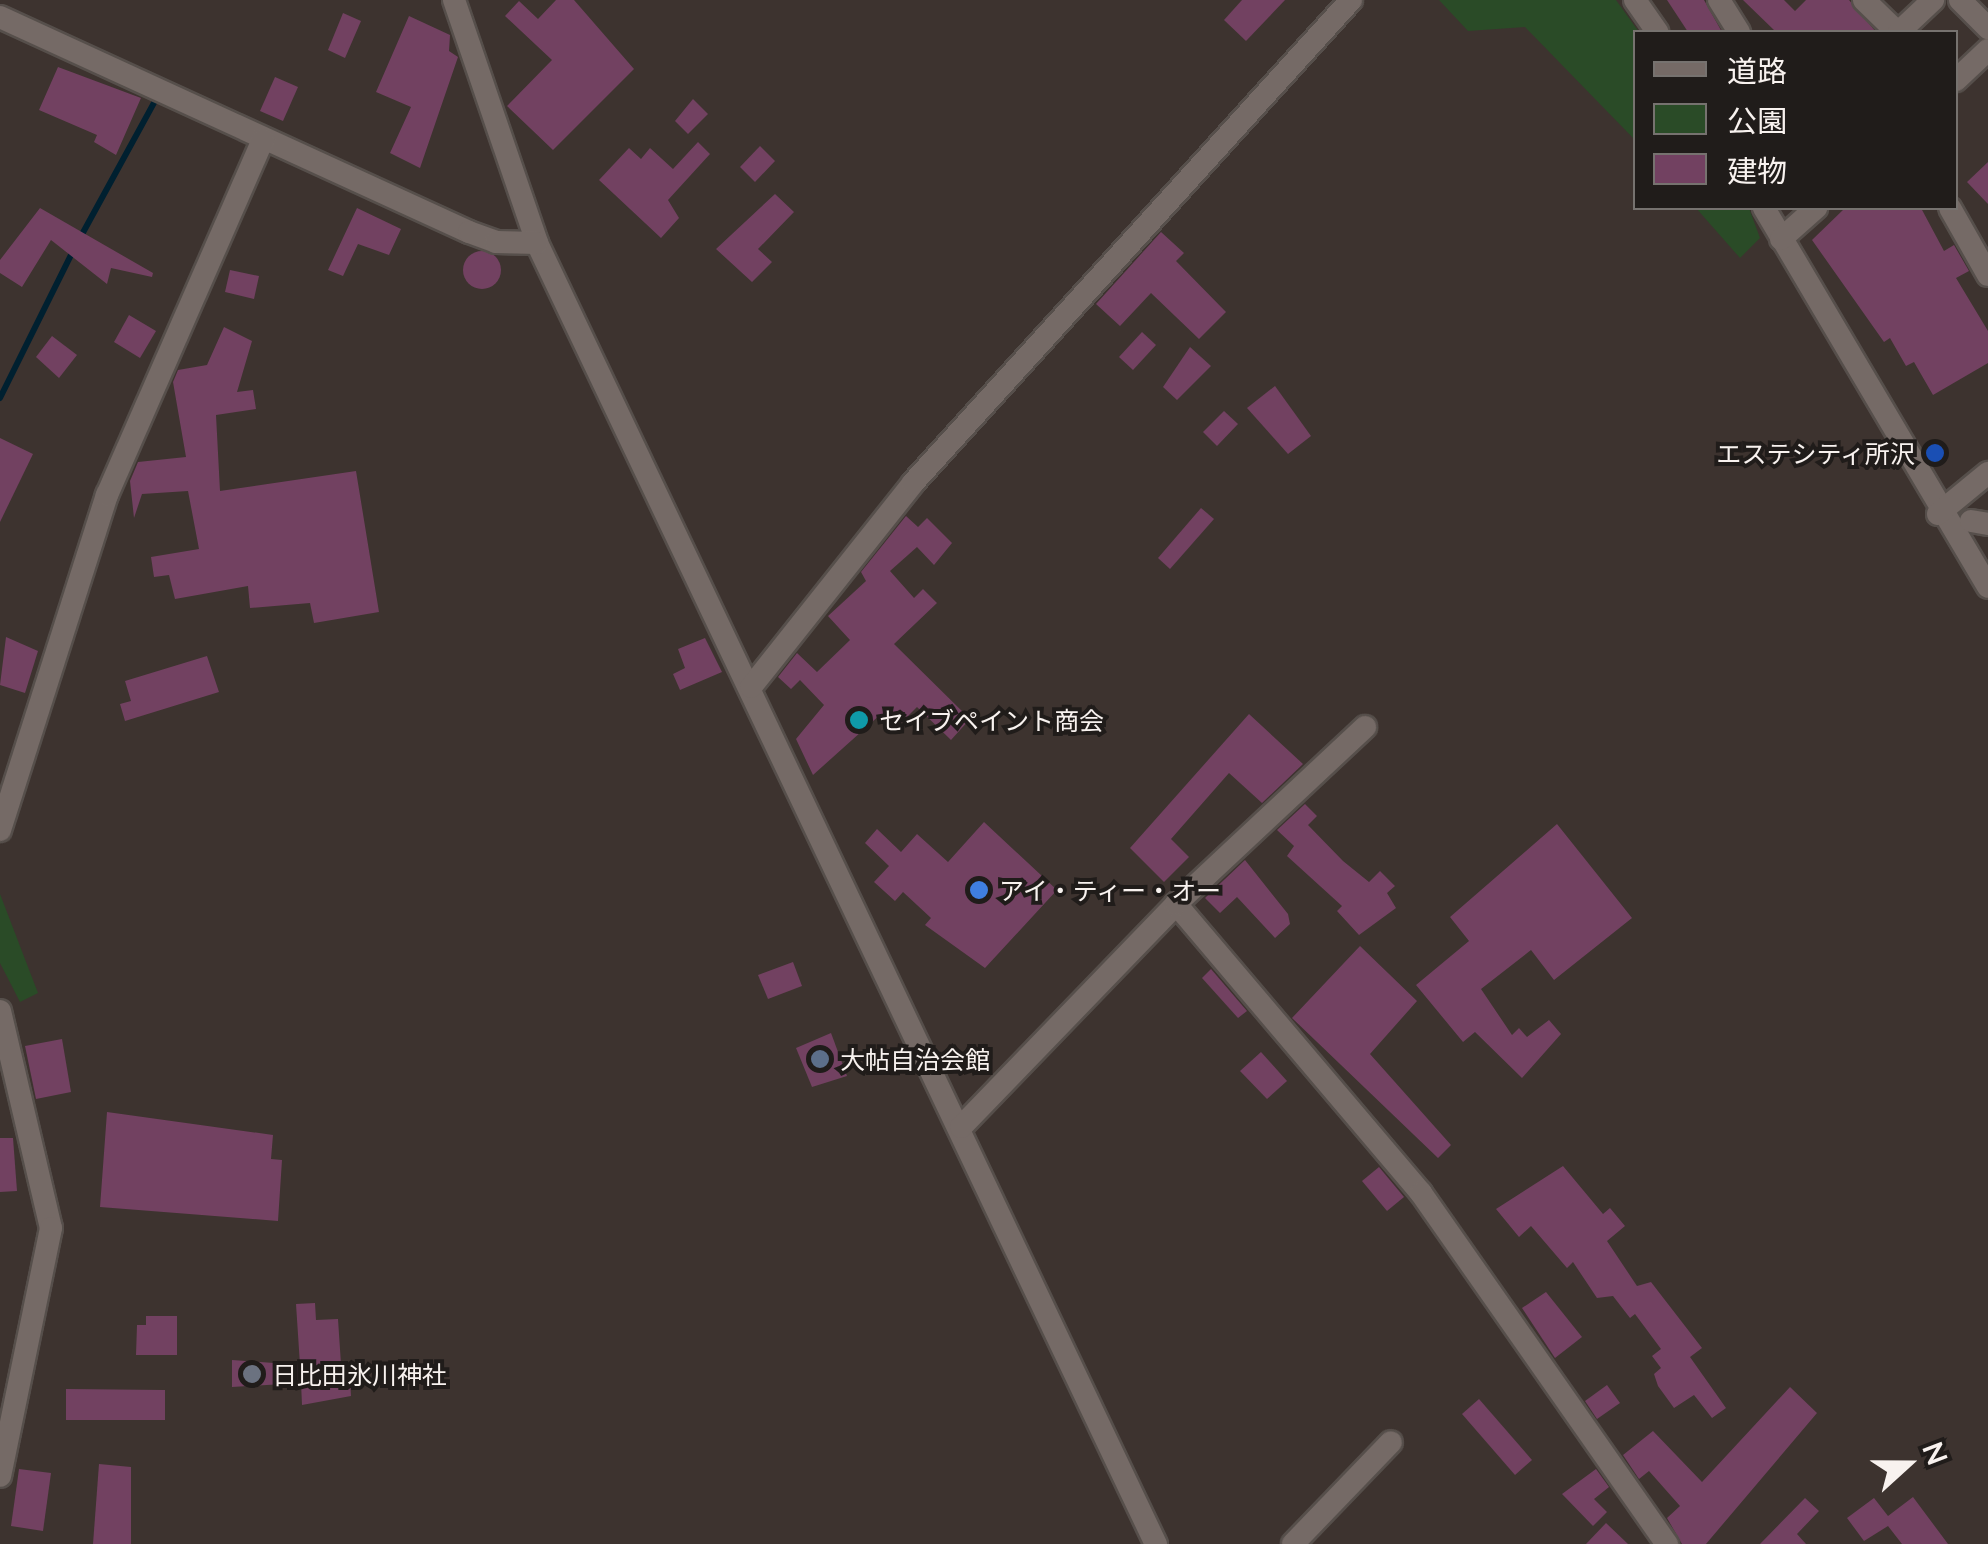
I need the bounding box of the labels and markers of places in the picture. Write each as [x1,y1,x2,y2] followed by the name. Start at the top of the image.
[1715,438,1915,468] place label: エステシティ所沢
[1924,442,1946,464] marker: エステシティ所沢
[879,705,1104,735] place label: セイブペイント商会
[848,709,870,731] marker: セイブペイント商会
[999,875,1224,905] place label: アイ・ティー・オー
[968,879,990,901] marker: アイ・ティー・オー
[840,1044,990,1074] place label: 大帖自治会館
[809,1048,831,1070] marker: 大帖自治会館
[272,1359,447,1389] place label: 日比田氷川神社
[241,1363,263,1385] marker: 日比田氷川神社

